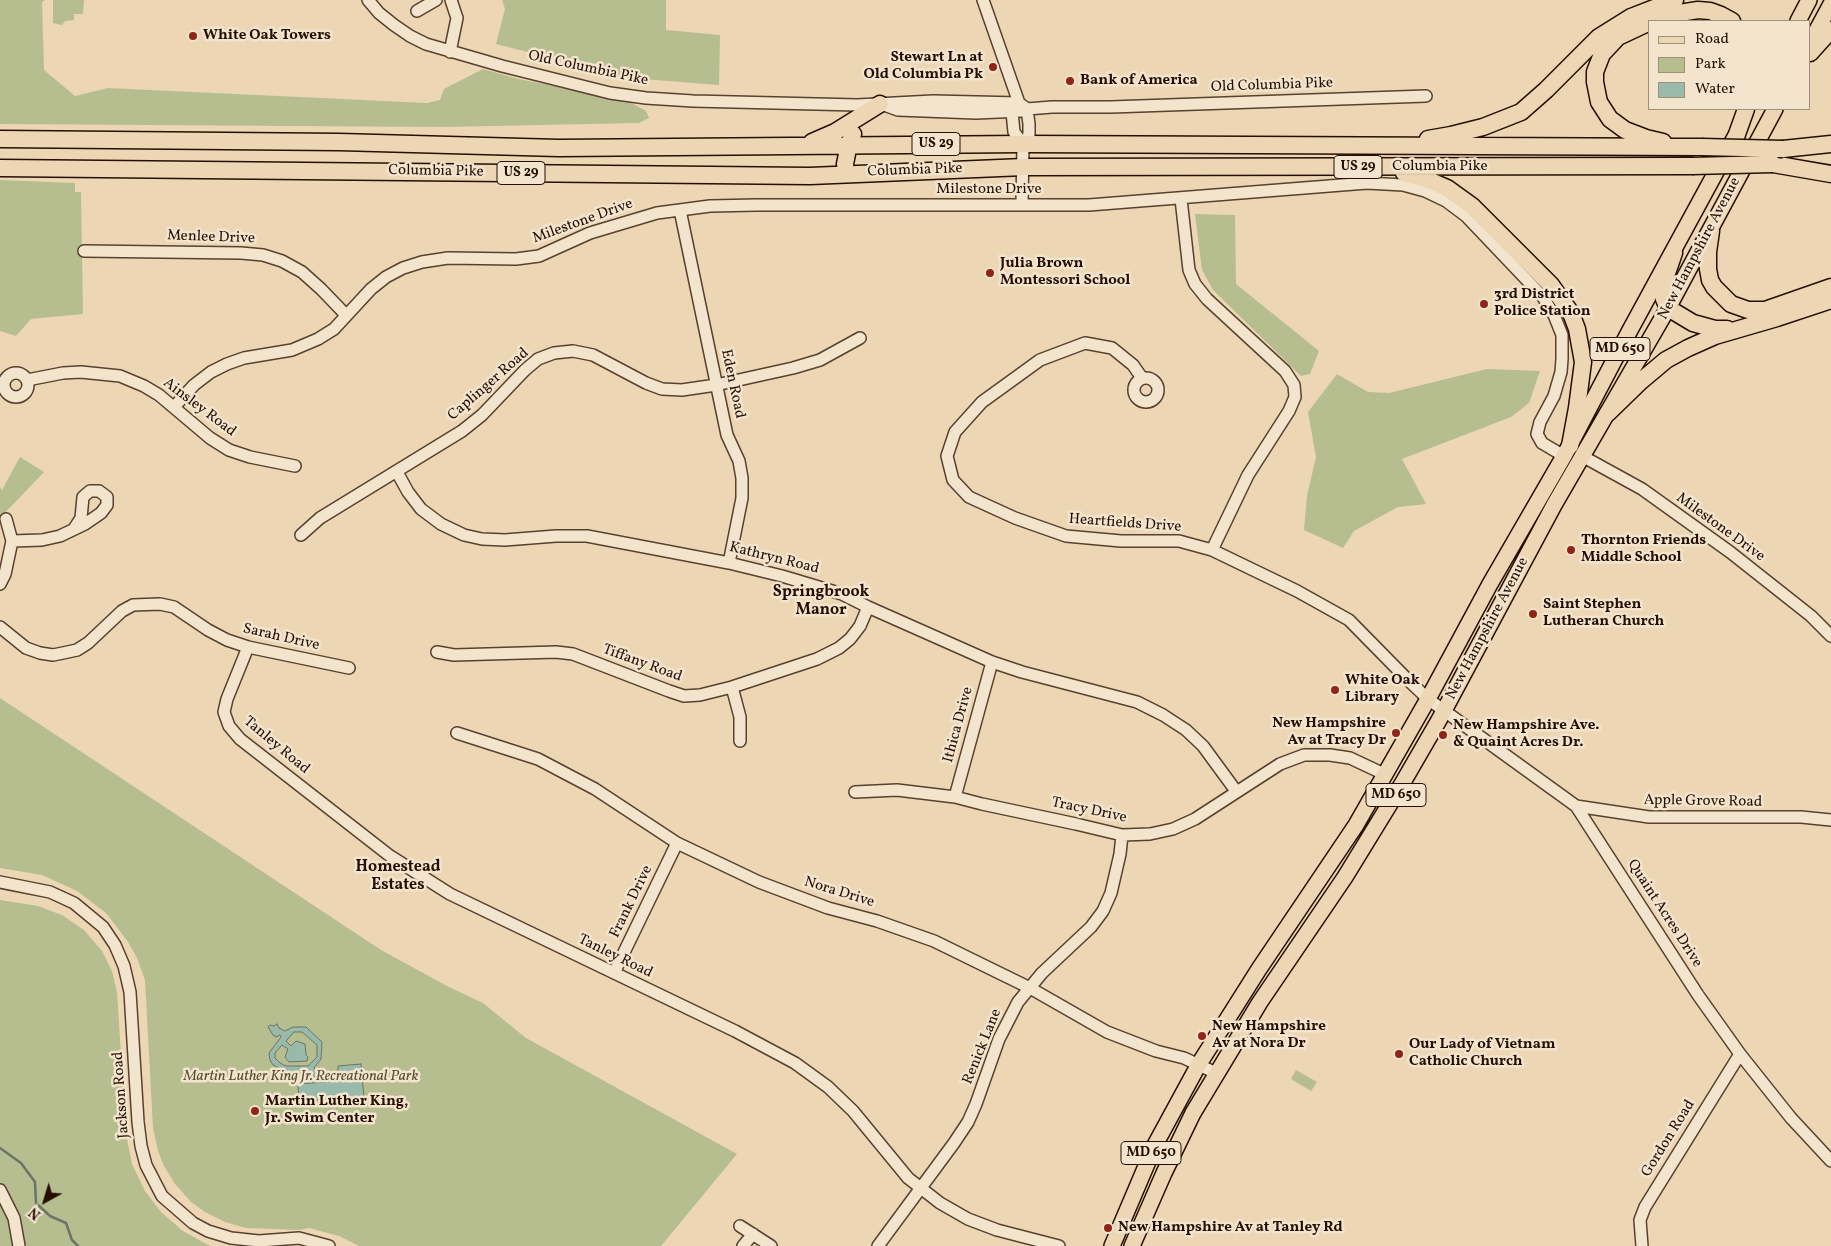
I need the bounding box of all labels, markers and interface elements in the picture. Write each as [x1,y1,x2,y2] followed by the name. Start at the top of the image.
[1648,20,1811,110] legend
[203,27,331,45] place label: White Oak Towers
[1695,29,1729,50] text: Road
[187,30,199,42] marker: White Oak Towers
[526,47,650,91] street label: Old Columbia Pike
[864,49,983,84] place label: Stewart Ln at Old Columbia Pk
[1695,54,1726,75] text: Park
[987,61,999,73] marker: Stewart Ln at Old Columbia Pk
[1080,72,1198,90] place label: Bank of America
[1064,75,1076,87] marker: Bank of America
[1211,75,1333,97] street label: Old Columbia Pike
[1695,79,1735,100] text: Water
[912,132,960,156] road number: US 29
[1334,156,1382,178] road number: US 29
[1392,158,1488,176] street label: Columbia Pike
[867,160,963,182] street label: Columbia Pike
[388,162,484,182] street label: Columbia Pike
[497,162,545,184] road number: US 29
[1655,175,1745,323] street label: New Hampshire Avenue
[936,181,1042,199] street label: Milestone Drive
[530,196,636,248] street label: Milestone Drive
[167,227,255,249] street label: Menlee Drive
[1000,255,1130,290] place label: Julia Brown Montessori School
[984,267,996,279] marker: Julia Brown Montessori School
[1494,286,1591,321] place label: 3rd District Police Station
[1478,298,1490,310] marker: 3rd District Police Station
[1590,338,1650,360] road number: MD 650
[445,345,533,425] street label: Caplinger Road
[716,348,748,420] street label: Eden Road
[159,375,239,441] street label: Ainsley Road
[1672,490,1768,566] street label: Milestone Drive
[1068,511,1182,537] street label: Heartfields Drive
[1581,532,1706,567] place label: Thornton Friends Middle School
[727,539,821,579] street label: Kathryn Road
[1565,544,1577,556] marker: Thornton Friends Middle School
[1443,555,1533,703] street label: New Hampshire Avenue
[773,583,869,621] district label: Springbrook Manor
[1543,596,1664,631] place label: Saint Stephen Lutheran Church
[1527,608,1539,620] marker: Saint Stephen Lutheran Church
[241,620,321,656] street label: Sarah Drive
[600,641,684,687] street label: Tiffany Road
[1345,672,1420,707] place label: White Oak Library
[1329,684,1341,696] marker: White Oak Library
[940,685,978,765] street label: Ithica Drive
[239,713,313,779] street label: Tanley Road
[1272,715,1386,750] place label: New Hampshire Av at Tracy Dr
[1453,717,1600,752] place label: New Hampshire Ave. & Quaint Acres Dr.
[1390,727,1402,739] marker: New Hampshire Av at Tracy Dr
[1437,729,1449,741] marker: New Hampshire Ave. & Quaint Acres Dr.
[1366,784,1426,806] road number: MD 650
[1644,792,1762,812] street label: Apple Grove Road
[1050,794,1128,828] street label: Tracy Drive
[1622,857,1706,971] street label: Quaint Acres Drive
[356,858,440,896] district label: Homestead Estates
[607,863,657,941] street label: Frank Drive
[802,874,876,912] street label: Nora Drive
[575,931,655,983] street label: Tanley Road
[960,1007,1006,1087] street label: Renick Lane
[1212,1018,1326,1053] place label: New Hampshire Av at Nora Dr
[1196,1030,1208,1042] marker: New Hampshire Av at Nora Dr
[1409,1036,1555,1071] place label: Our Lady of Vietnam Catholic Church
[1393,1048,1405,1060] marker: Our Lady of Vietnam Catholic Church
[110,1051,134,1139] street label: Jackson Road
[184,1068,418,1086] park label: Martin Luther King Jr. Recreational Park
[265,1093,408,1128] place label: Martin Luther King, Jr. Swim Center
[1638,1097,1700,1181] street label: Gordon Road
[249,1105,261,1117] marker: Martin Luther King, Jr. Swim Center
[1121,1142,1181,1164] road number: MD 650
[20,1176,70,1226] north arrow
[25,1202,45,1224] text: N
[1118,1219,1343,1237] place label: New Hampshire Av at Tanley Rd
[1102,1222,1114,1234] marker: New Hampshire Av at Tanley Rd

